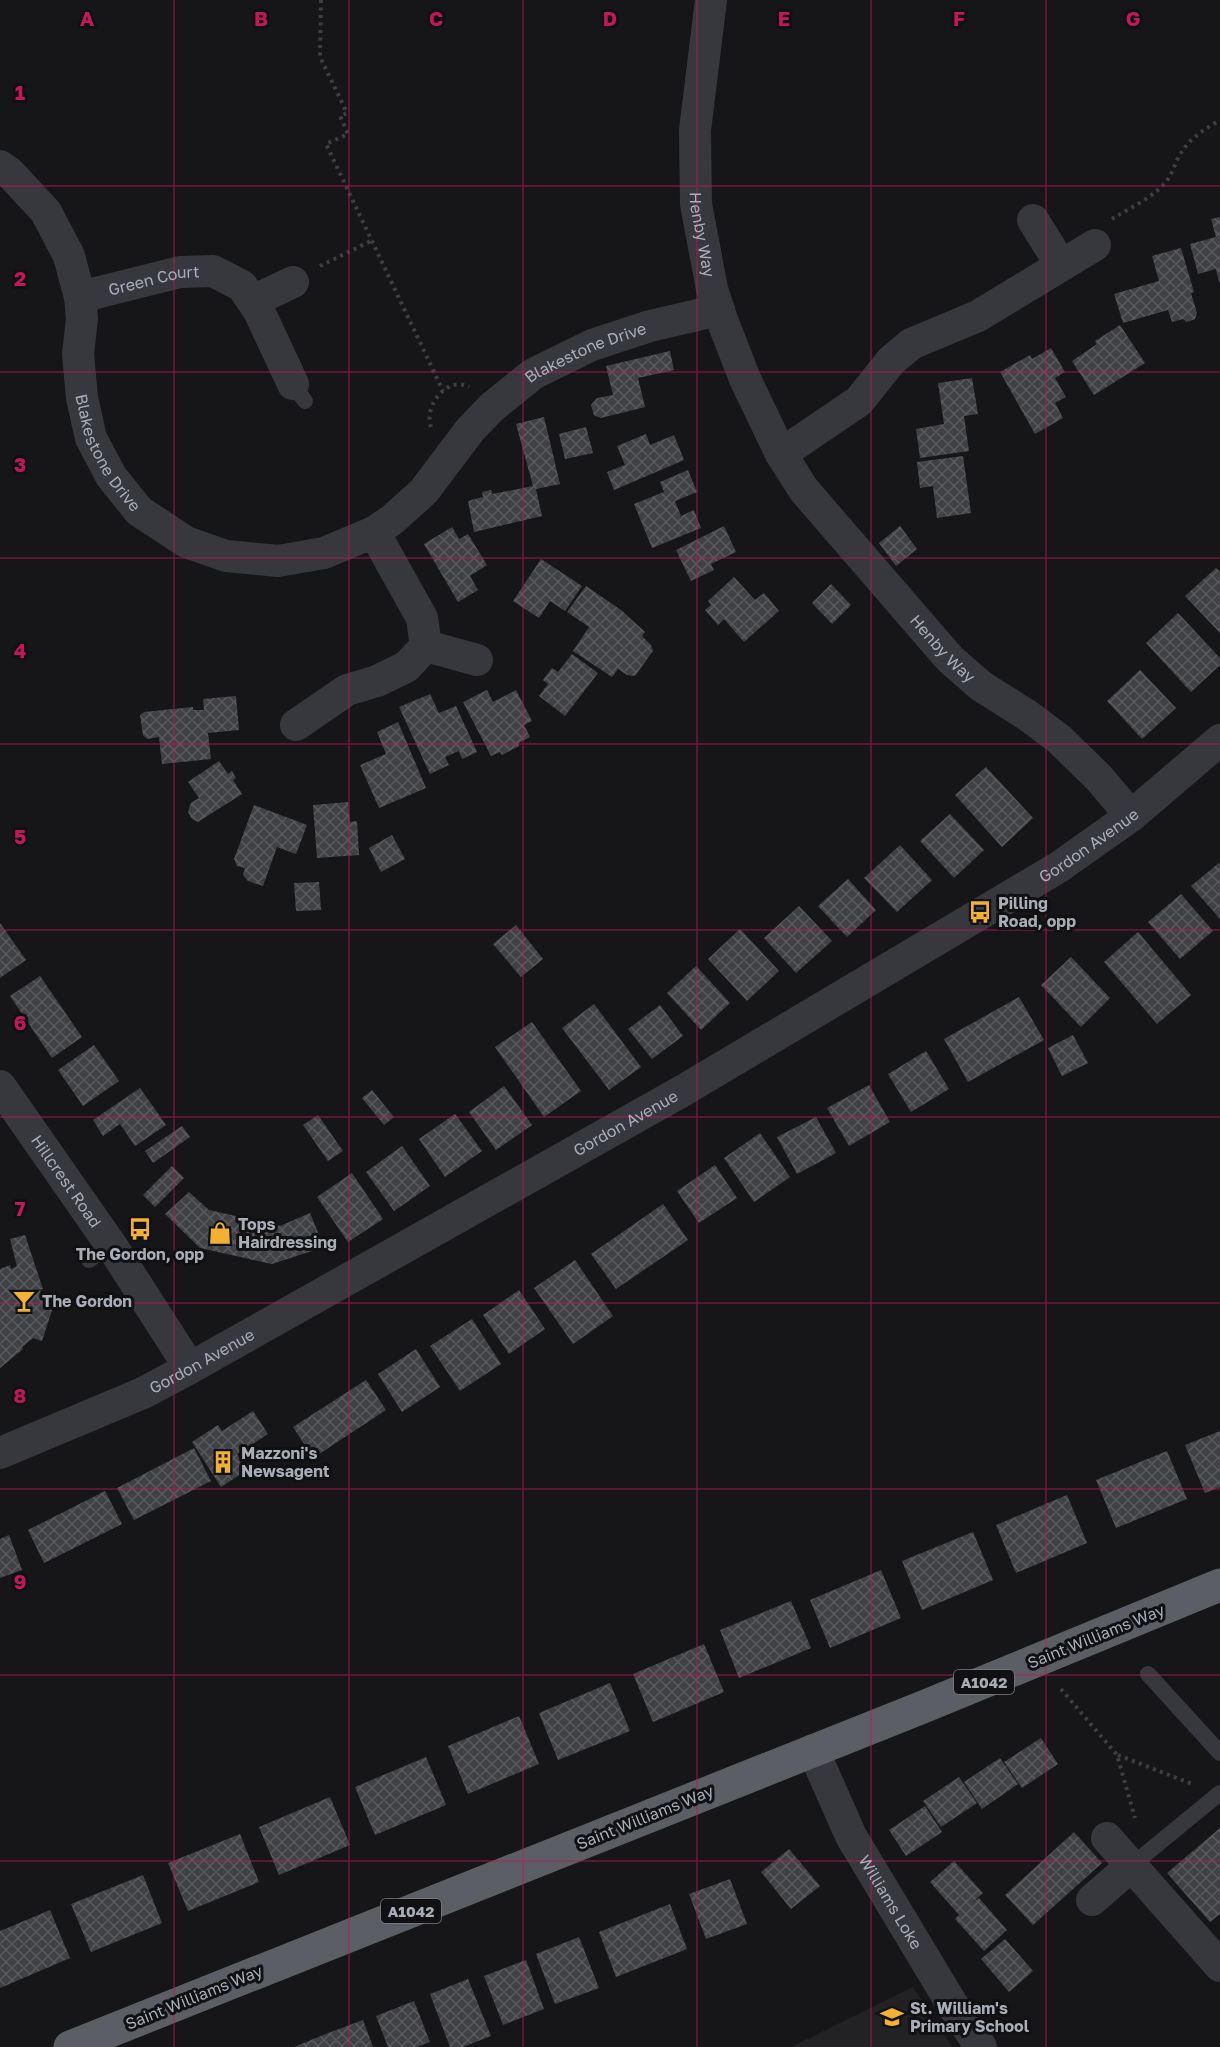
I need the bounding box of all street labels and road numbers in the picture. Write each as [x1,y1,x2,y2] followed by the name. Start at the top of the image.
[686,192,720,279] street label: Henby Way
[106,261,200,300] street label: Green Court
[520,318,649,387] street label: Blakestone Drive
[71,392,145,515] street label: Blakestone Drive
[906,610,980,687] street label: Henby Way
[1035,804,1143,887] street label: Gordon Avenue
[570,1086,681,1160] street label: Gordon Avenue
[27,1131,106,1231] street label: Hillcrest Road
[146,1324,258,1398] street label: Gordon Avenue
[1025,1599,1167,1673] street label: Saint Williams Way
[954,1670,1014,1694] road number: A1042
[574,1780,716,1854] street label: Saint Williams Way
[855,1851,927,1953] street label: Williams Loke
[381,1899,441,1923] road number: A1042
[123,1960,265,2034] street label: Saint Williams Way

